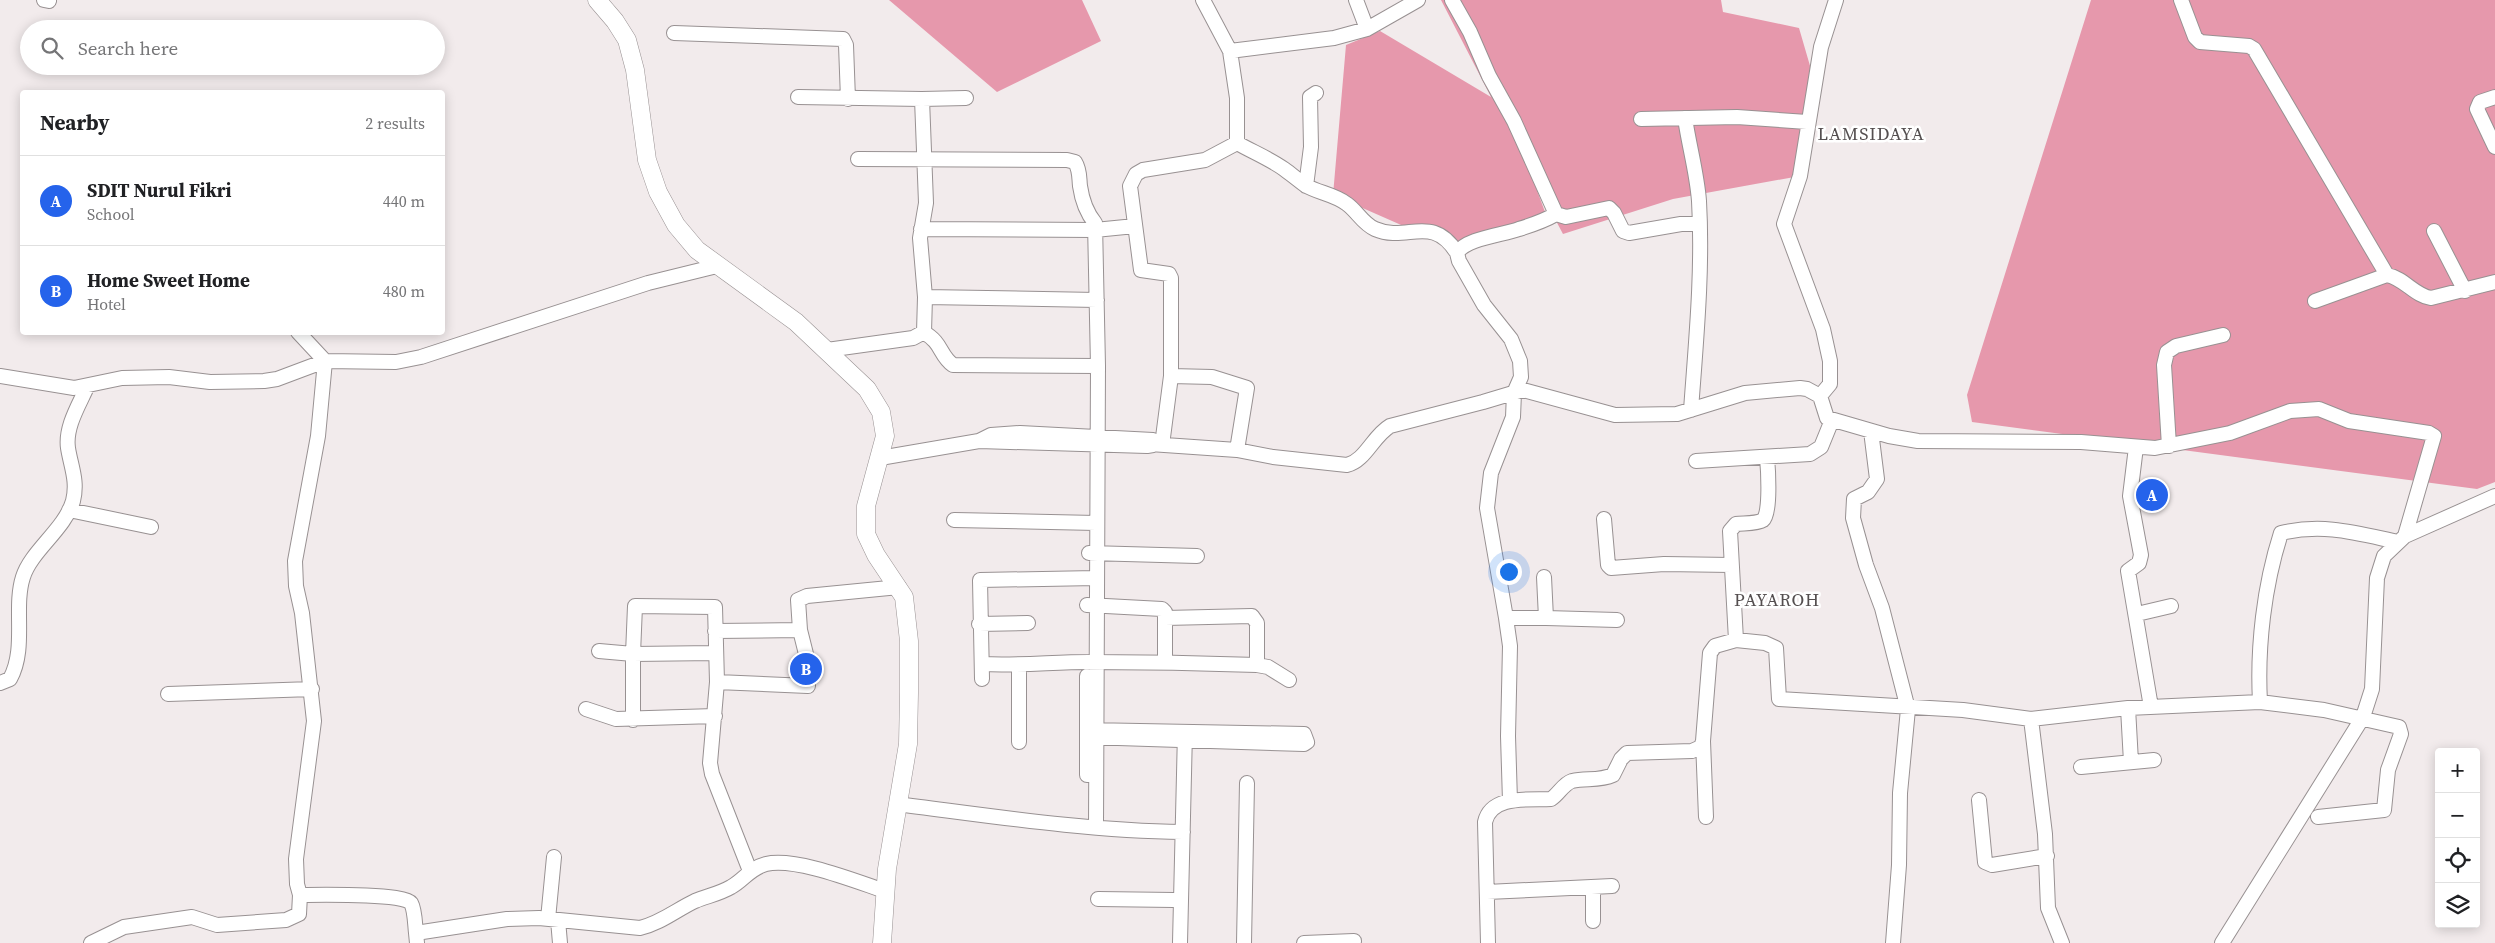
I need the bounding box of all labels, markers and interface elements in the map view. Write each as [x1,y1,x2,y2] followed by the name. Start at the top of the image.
[20,20,445,75] search box
[38,34,66,62] icon: search
[78,35,178,61] text: Search here
[40,108,110,137] text: Nearby
[365,112,425,134] text: 2 results
[1817,121,1925,146] district label: LAMSIDAYA
[87,177,232,203] text: SDIT Nurul Fikri
[51,190,61,212] text: A
[383,190,425,212] text: 440 m
[87,203,135,225] text: School
[87,267,250,293] text: Home Sweet Home
[51,280,61,302] text: B
[383,280,425,302] text: 480 m
[87,293,126,315] text: Hotel
[2136,476,2168,514] pin: A
[1496,559,1522,585] your location
[1734,587,1820,612] district label: PAYAROH
[790,650,822,688] pin: B
[2435,748,2480,928] map controls
[2435,748,2480,793] button: +
[2435,793,2480,838] button: −
[2435,838,2480,883] button: locate
[2435,883,2480,928] button: layers

